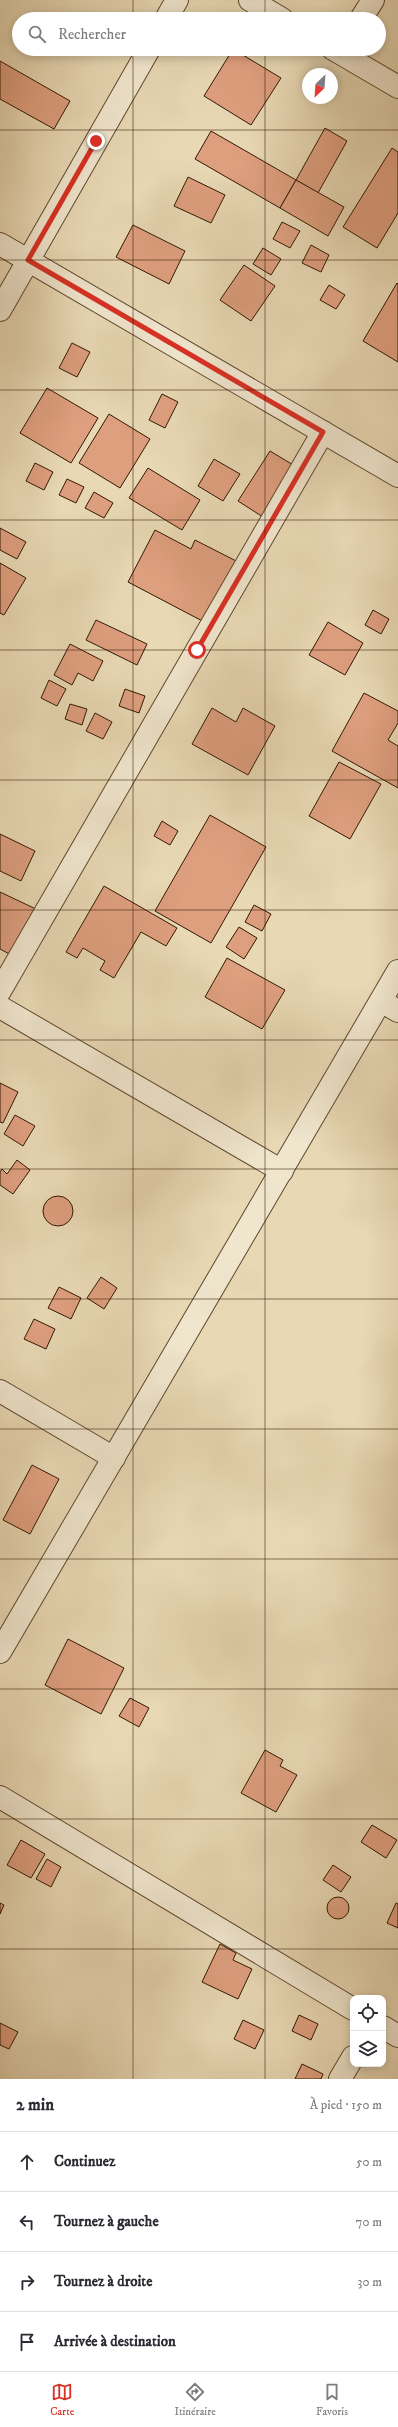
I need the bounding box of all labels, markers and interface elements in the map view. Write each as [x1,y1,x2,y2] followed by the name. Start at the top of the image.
[12,12,386,56] search box
[26,23,48,45] icon: search
[58,25,126,44] text: Rechercher
[302,68,338,104] north arrow
[87,132,105,150] route end
[188,641,206,659] route start
[350,1995,386,2067] map controls
[350,1995,386,2031] button: locate
[350,2031,386,2067] button: layers
[16,2094,54,2116] text: 2 min
[310,2097,382,2113] text: À pied · 150 m
[16,2151,38,2173] icon: ahead
[54,2152,115,2171] text: Continuez
[356,2154,382,2170] text: 50 m
[16,2211,38,2233] icon: left
[54,2212,159,2231] text: Tournez à gauche
[356,2214,382,2230] text: 70 m
[16,2271,38,2293] icon: right
[54,2272,152,2291] text: Tournez à droite
[358,2274,382,2290] text: 30 m
[16,2331,38,2353] icon: arrive
[54,2332,176,2351] text: Arrivée à destination
[50,2381,74,2419] tab: Carte
[175,2381,216,2419] tab: Itinéraire
[316,2381,348,2419] tab: Favoris

